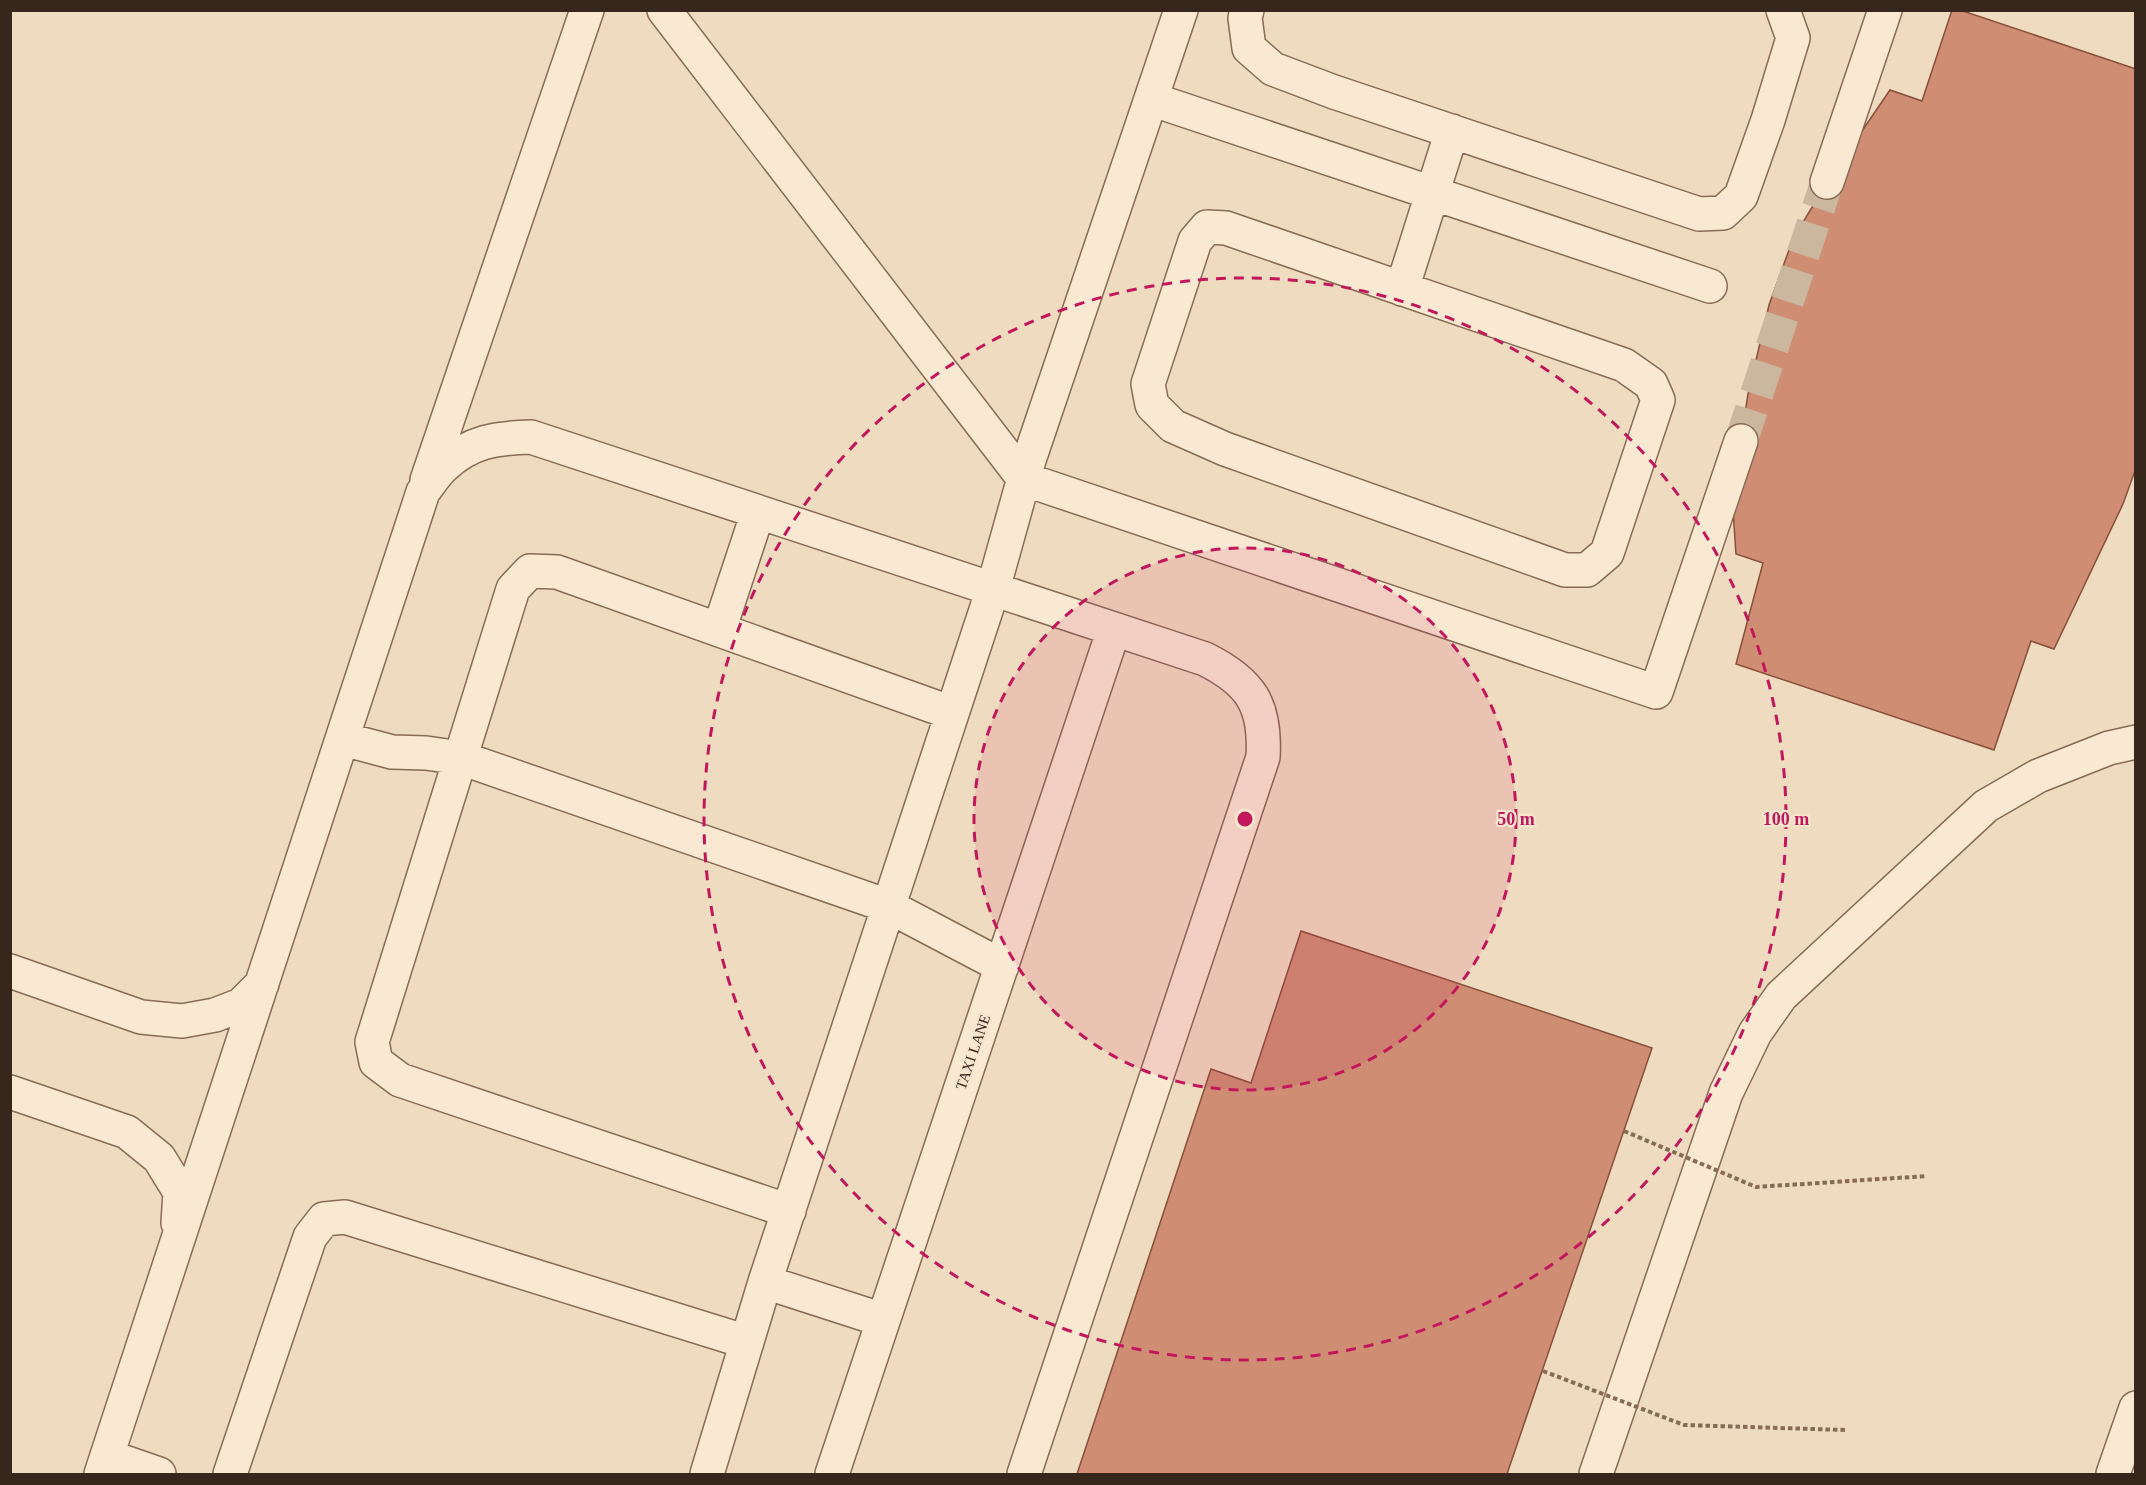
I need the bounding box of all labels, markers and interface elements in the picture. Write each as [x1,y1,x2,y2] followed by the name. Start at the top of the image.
[1235,809,1255,829] centre of rings
[1497,809,1535,829] text: 50 m
[1763,809,1809,829] text: 100 m
[953,1012,993,1092] street label: TAXI LANE

